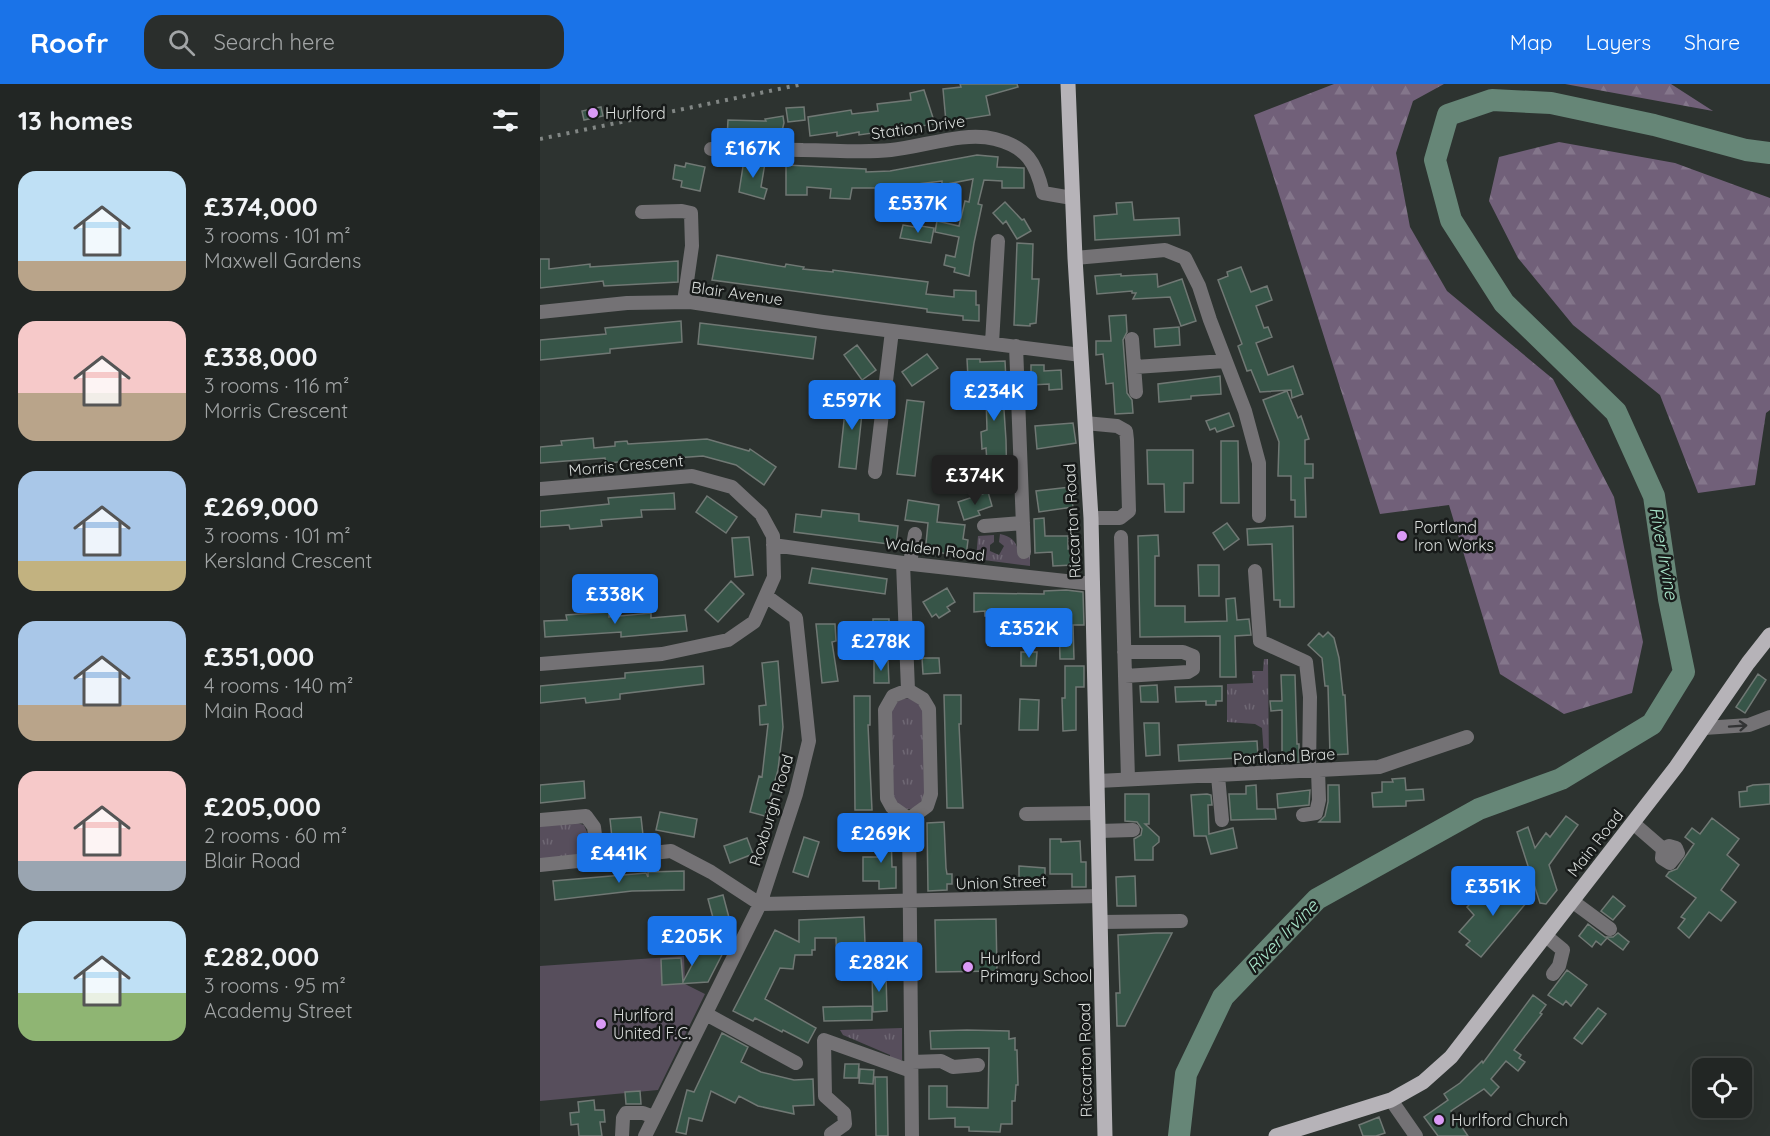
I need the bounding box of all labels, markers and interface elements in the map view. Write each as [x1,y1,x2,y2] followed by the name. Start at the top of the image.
[144,15,564,69] search box
[30,25,108,60] text: Roofr
[165,26,198,59] icon: search
[213,28,335,56] text: Search here
[1510,29,1553,55] text: Map
[1586,29,1651,55] text: Layers
[1684,29,1740,55] text: Share
[605,103,666,123] place label: Hurlford
[18,104,133,137] text: 13 homes
[489,104,522,137] icon: filters
[586,106,600,120] marker: Hurlford
[870,111,966,143] street label: Station Drive
[711,128,795,179] pin: £167K
[725,135,781,160] text: £167K
[876,183,960,234] pin: £537K
[204,190,318,223] text: £374,000
[889,190,947,215] text: £537K
[66,195,138,267] icon: home
[204,223,351,248] text: 3 rooms · 101 m²
[204,248,361,273] text: Maxwell Gardens
[690,277,784,309] street label: Blair Avenue
[204,340,317,373] text: £338,000
[66,345,138,417] icon: home
[952,371,1036,422] pin: £234K
[204,373,349,398] text: 3 rooms · 116 m²
[964,378,1024,403] text: £234K
[810,380,894,431] pin: £597K
[823,387,881,412] text: £597K
[204,398,348,423] text: Morris Crescent
[568,450,684,480] street label: Morris Crescent
[933,455,1017,506] pin: £374K
[946,462,1004,487] text: £374K
[1059,463,1085,579] street label: Riccarton Road
[204,490,319,523] text: £269,000
[66,495,138,567] icon: home
[1645,505,1684,602] water label: River Irvine
[1414,517,1494,555] place label: Portland Iron Works
[204,523,351,548] text: 3 rooms · 101 m²
[1395,529,1409,543] marker: Portland Iron Works
[884,533,986,565] street label: Walden Road
[204,548,372,573] text: Kersland Crescent
[573,574,657,625] pin: £338K
[586,581,644,606] text: £338K
[987,608,1071,659] pin: £352K
[999,615,1059,640] text: £352K
[839,621,923,672] pin: £278K
[852,628,910,653] text: £278K
[204,640,314,673] text: £351,000
[66,645,138,717] icon: home
[204,673,353,698] text: 4 rooms · 140 m²
[204,698,304,723] text: Main Road
[1727,720,1747,731] one-way arrow
[1232,743,1336,769] street label: Portland Brae
[745,752,797,868] street label: Roxburgh Road
[204,790,321,823] text: £205,000
[66,795,138,867] icon: home
[1563,805,1627,881] street label: Main Road
[839,813,923,864] pin: £269K
[851,820,911,845] text: £269K
[204,823,347,848] text: 2 rooms · 60 m²
[577,833,661,884] pin: £441K
[591,840,647,865] text: £441K
[204,848,301,873] text: Blair Road
[1451,866,1535,917] pin: £351K
[955,870,1047,894] street label: Union Street
[1465,873,1521,898] text: £351K
[1241,894,1323,978] water label: River Irvine
[650,916,734,967] pin: £205K
[662,923,722,948] text: £205K
[204,940,319,973] text: £282,000
[837,942,921,993] pin: £282K
[66,945,138,1017] icon: home
[980,948,1092,986] place label: Hurlford Primary School
[849,949,909,974] text: £282K
[961,960,975,974] marker: Hurlford Primary School
[204,973,346,998] text: 3 rooms · 95 m²
[204,998,352,1023] text: Academy Street
[1074,1002,1096,1118] street label: Riccarton Road
[613,1005,691,1043] place label: Hurlford United F.C.
[594,1017,608,1031] marker: Hurlford United F.C.
[1692,1058,1752,1118] map controls
[1692,1058,1752,1118] button: locate
[1451,1110,1568,1130] place label: Hurlford Church
[1432,1113,1446,1127] marker: Hurlford Church

